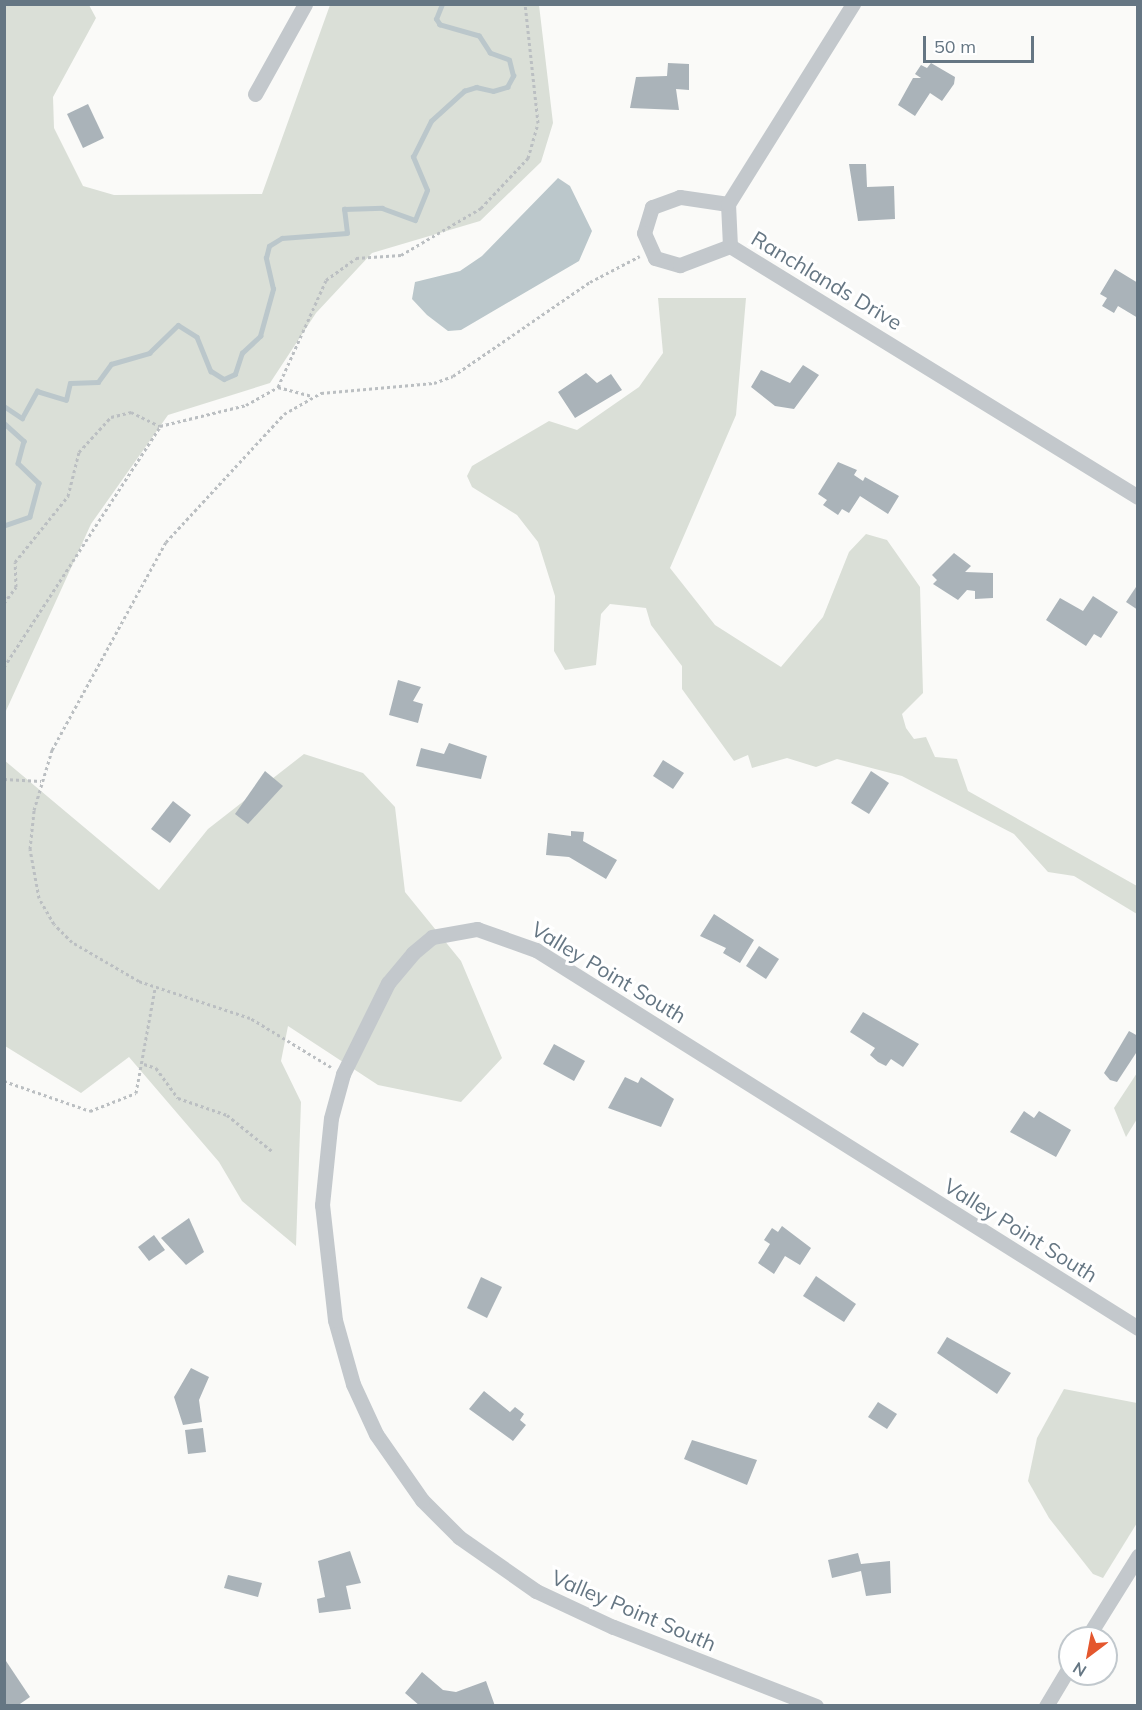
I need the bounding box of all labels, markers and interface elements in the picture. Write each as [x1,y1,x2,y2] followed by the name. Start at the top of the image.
[926,24,1037,62] scale bar
[934,35,976,58] text: 50 m
[747,225,907,335] street label: Ranchlands Drive
[527,916,691,1028] street label: Valley Point South
[940,1173,1102,1287] street label: Valley Point South
[548,1564,720,1656] street label: Valley Point South
[1058,1626,1118,1686] north arrow
[1069,1658,1090,1681] text: N

